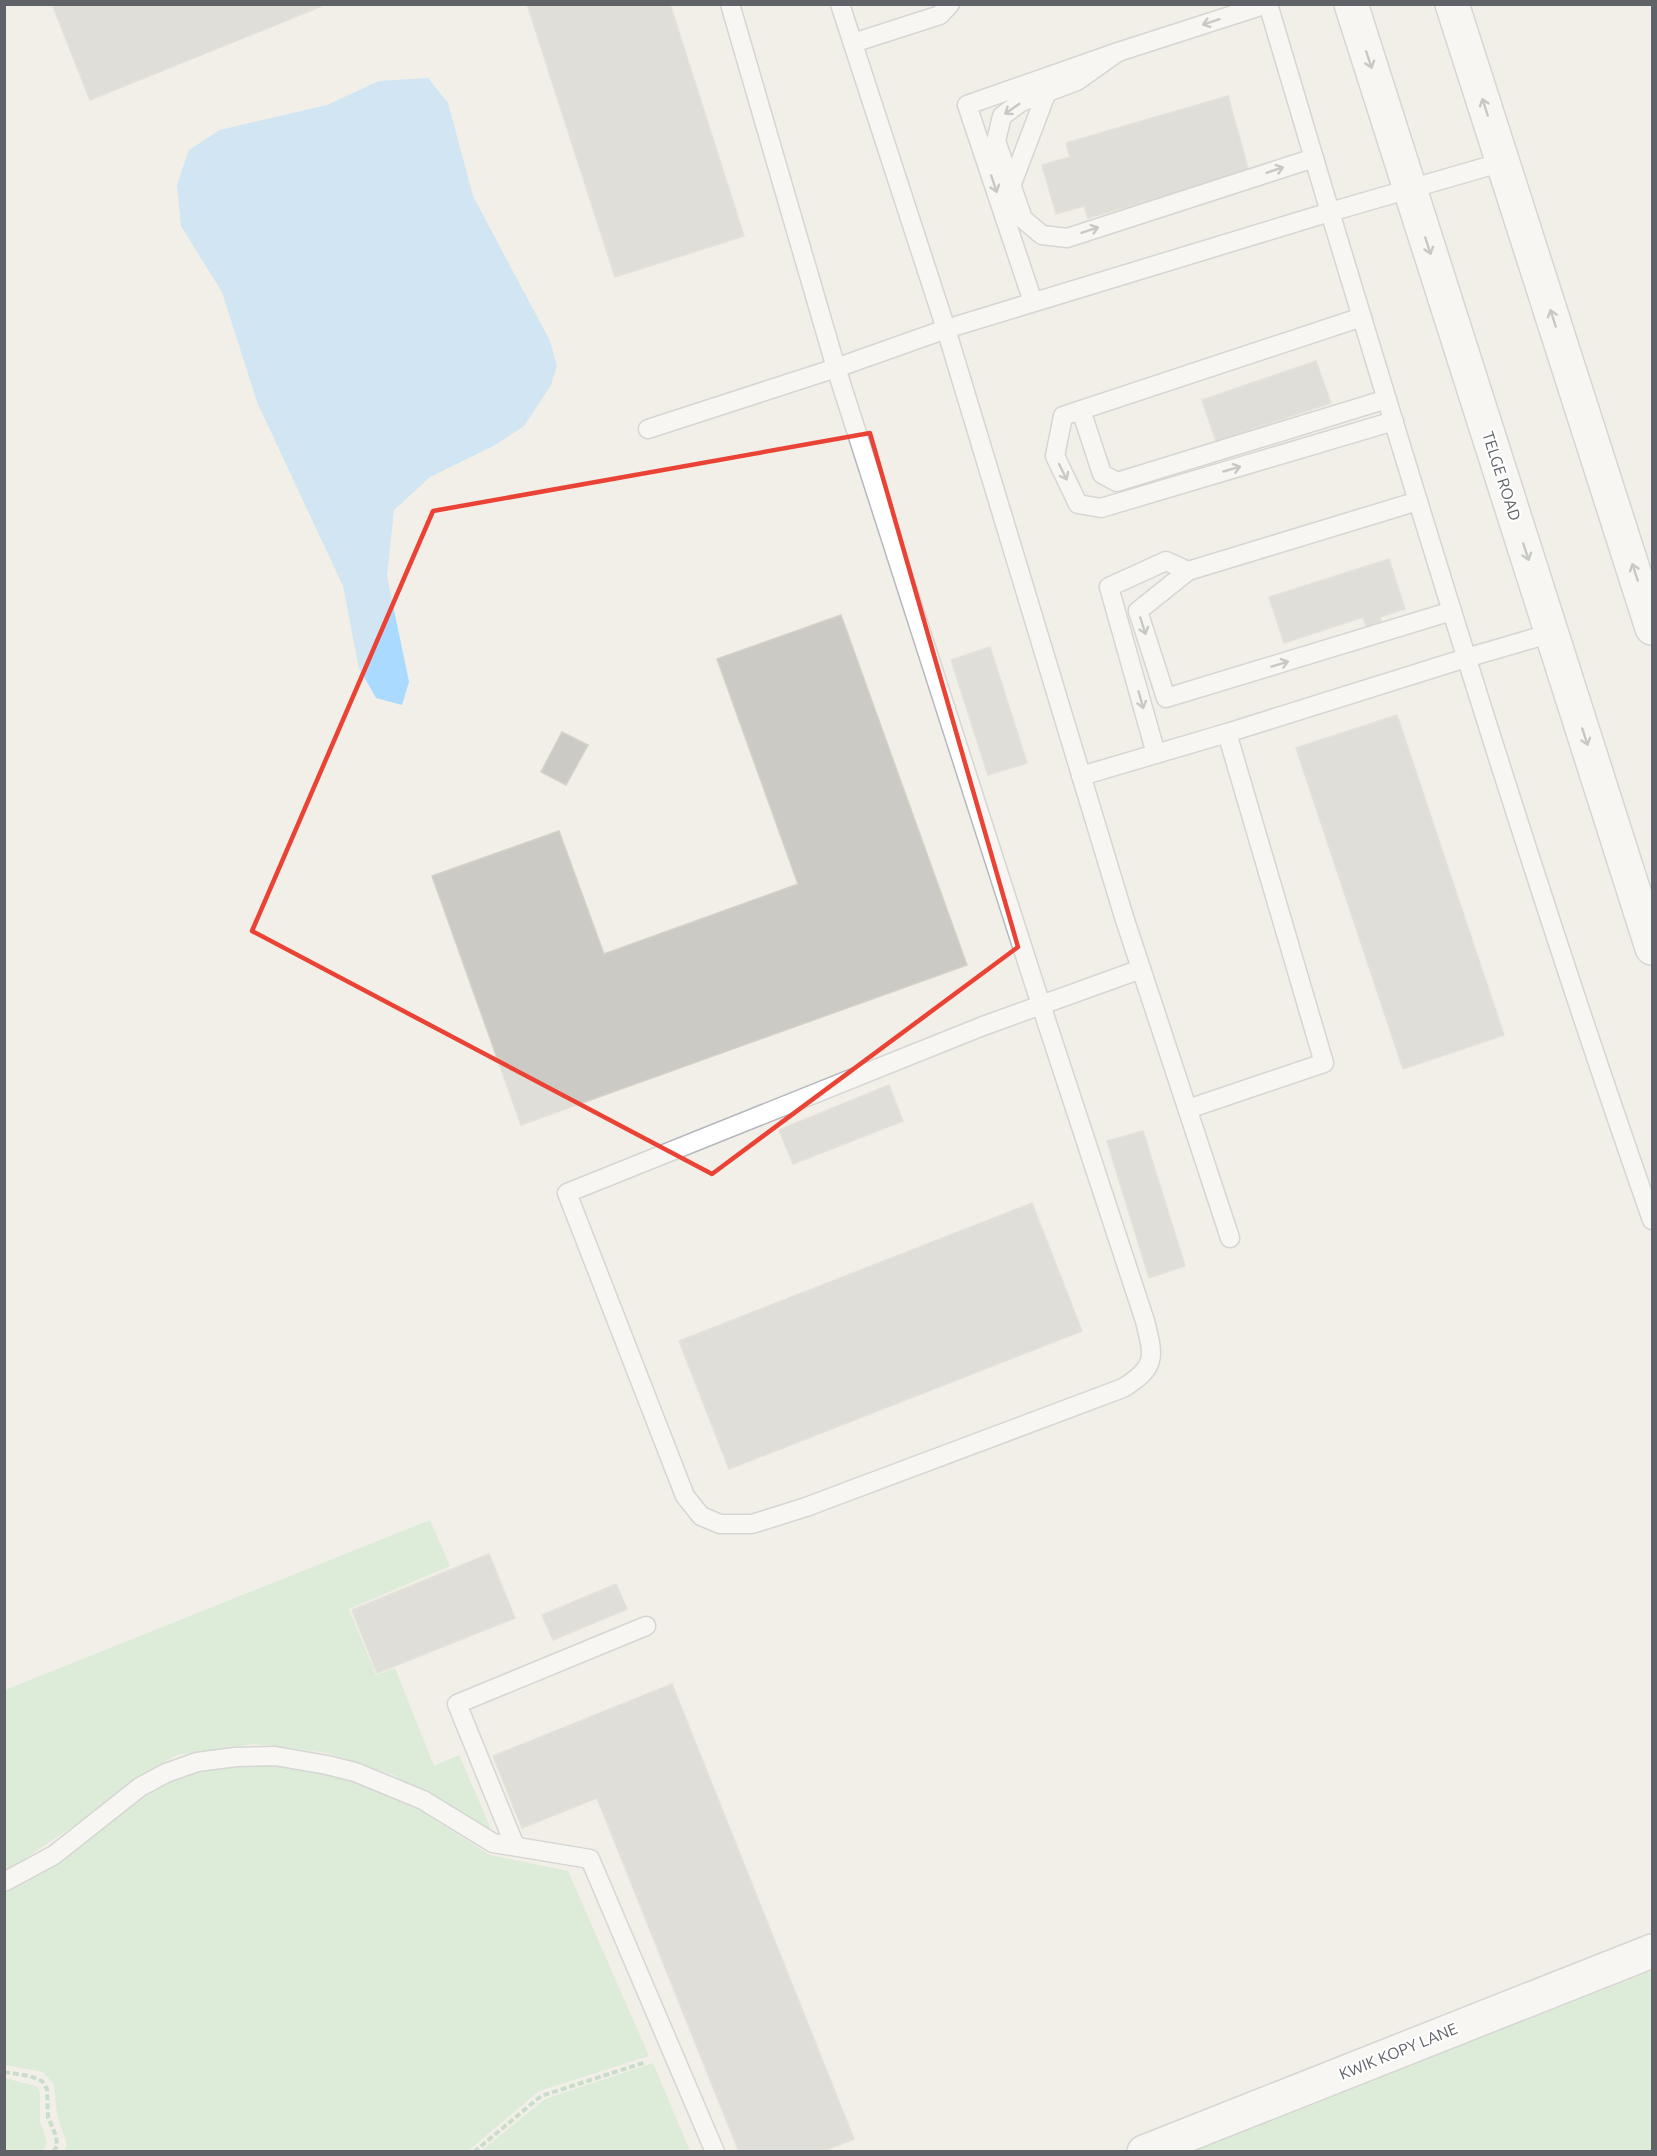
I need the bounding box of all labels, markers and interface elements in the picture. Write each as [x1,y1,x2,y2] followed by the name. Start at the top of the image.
[1202,17,1221,28] one-way arrow
[1364,50,1375,69] one-way arrow
[1479,98,1490,117] one-way arrow
[1004,102,1021,115] one-way arrow
[1265,164,1284,175] one-way arrow
[989,174,1000,193] one-way arrow
[1080,224,1099,235] one-way arrow
[1424,236,1435,255] one-way arrow
[1547,309,1558,328] one-way arrow
[1479,429,1525,523] street label: TELGE ROAD
[1057,463,1069,481] one-way arrow
[1222,463,1241,474] one-way arrow
[1521,542,1532,561] one-way arrow
[1628,563,1639,582] one-way arrow
[1138,616,1149,635] one-way arrow
[1270,658,1289,669] one-way arrow
[1136,690,1147,709] one-way arrow
[1581,727,1592,746] one-way arrow
[1336,2019,1460,2083] street label: KWIK KOPY LANE

